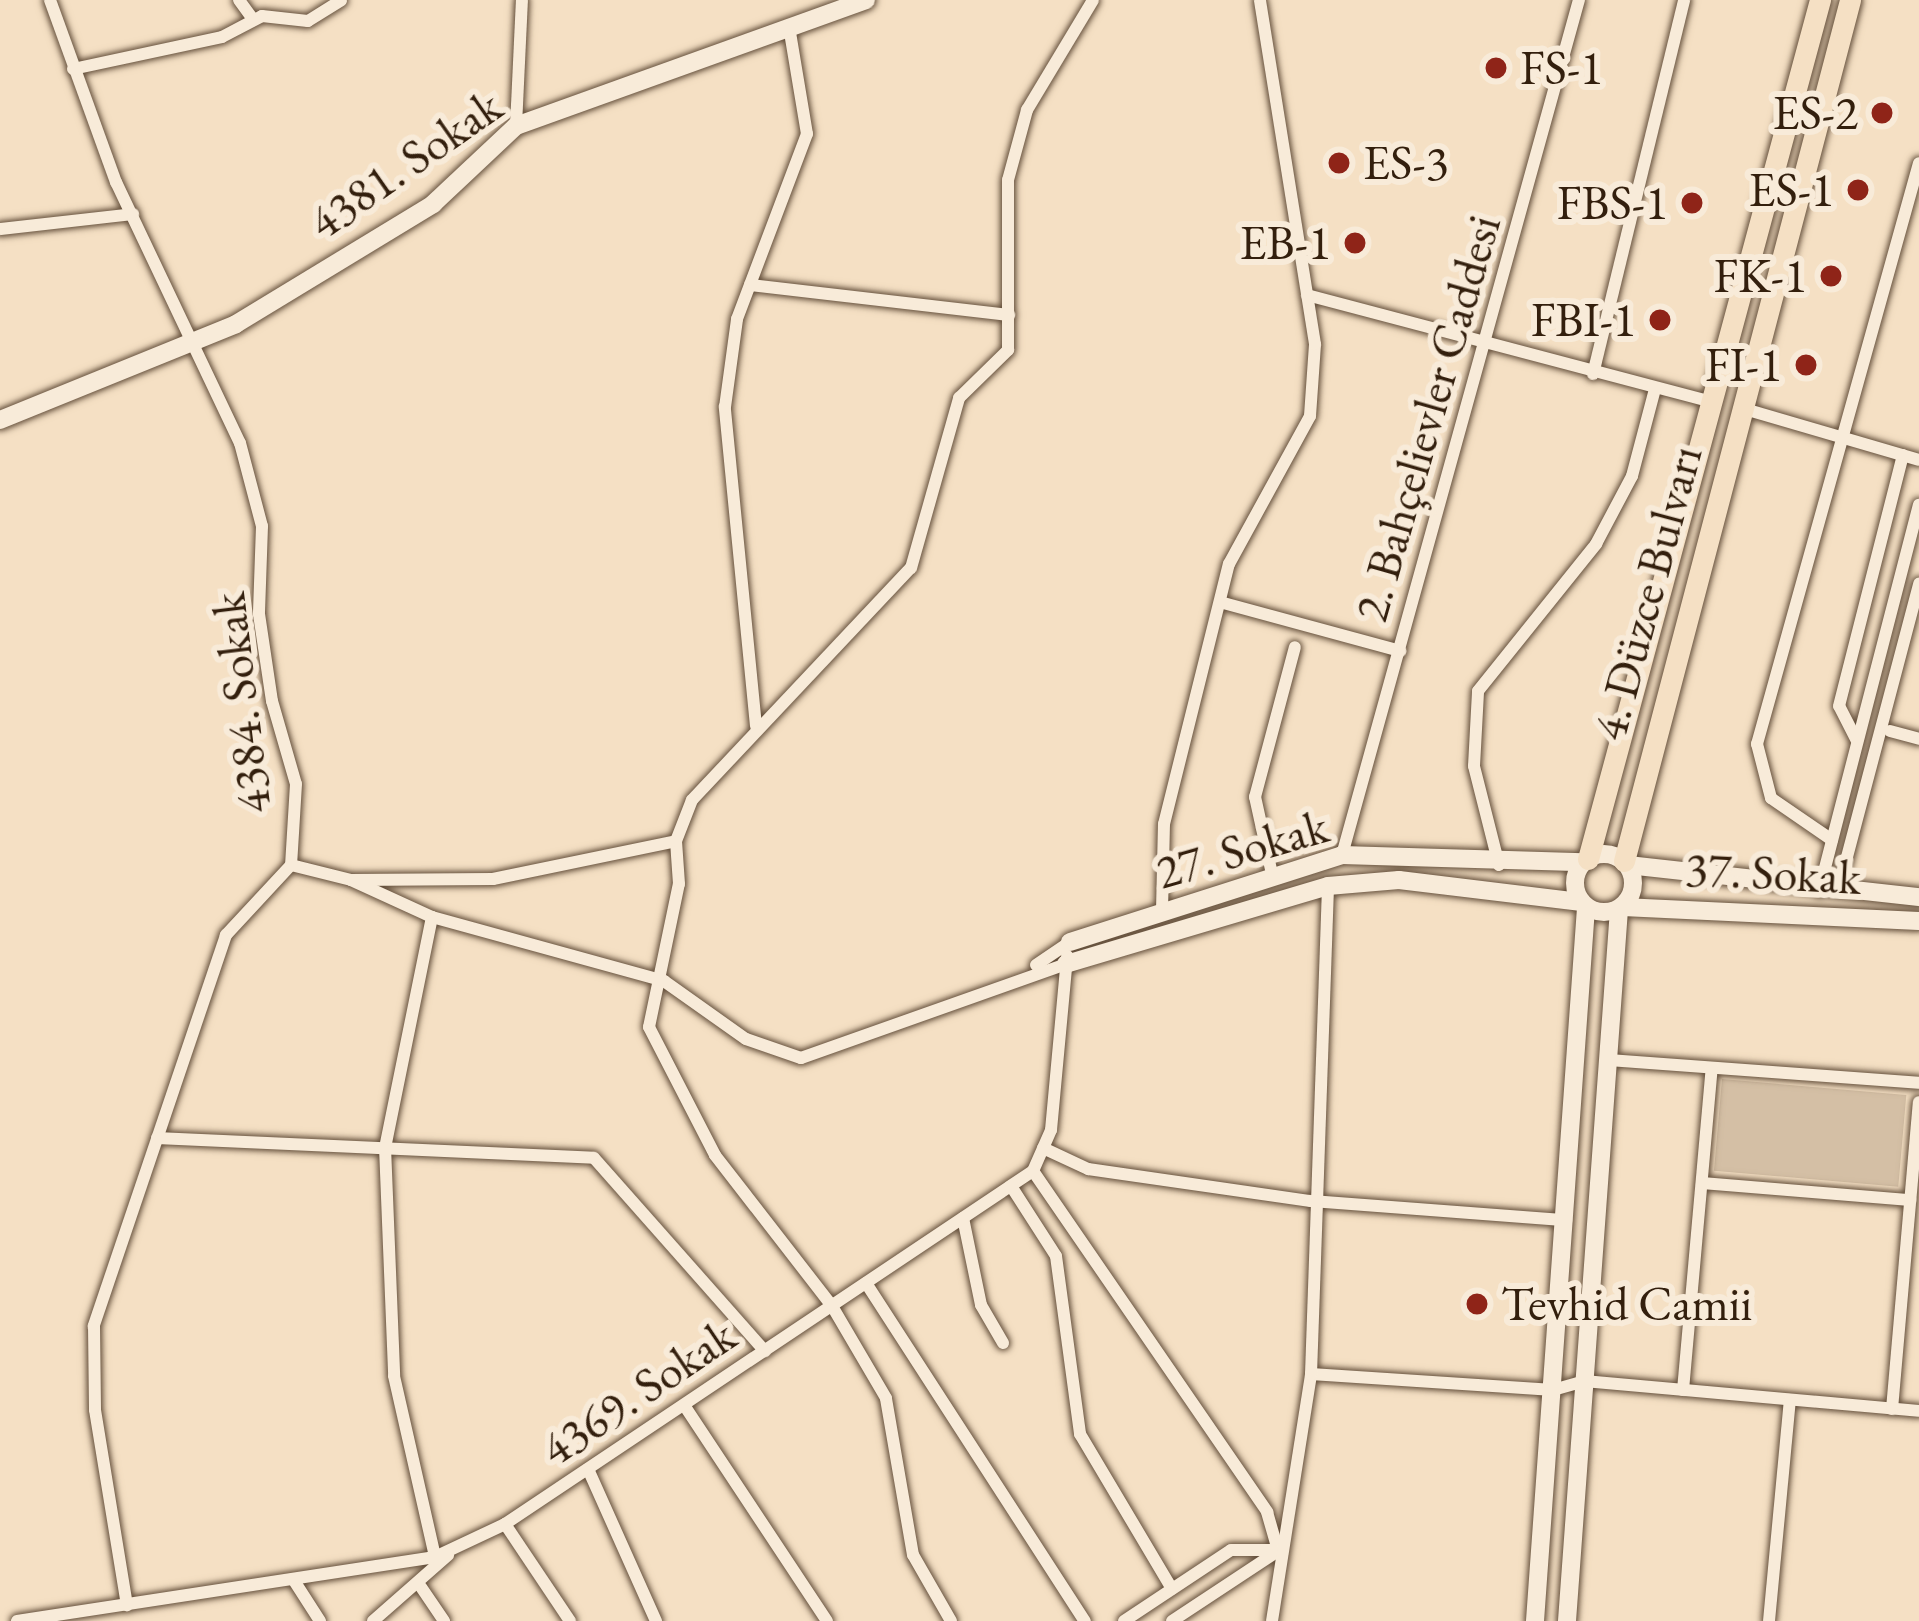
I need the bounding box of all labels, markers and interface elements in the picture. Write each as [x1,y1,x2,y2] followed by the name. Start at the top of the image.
[1520,39,1603,97] place label: FS-1
[1483,55,1509,81] marker: FS-1
[297,77,513,251] street label: 4381. Sokak
[1772,84,1858,142] place label: ES-2
[1869,100,1895,126] marker: ES-2
[1363,134,1449,192] place label: ES-3
[1326,150,1352,176] marker: ES-3
[1748,161,1834,219] place label: ES-1
[1557,174,1668,232] place label: FBS-1
[1845,177,1871,203] marker: ES-1
[1679,190,1705,216] marker: FBS-1
[1341,208,1513,628] street label: 2. Bahçelievler Caddesi
[1240,214,1331,272] place label: EB-1
[1342,230,1368,256] marker: EB-1
[1714,247,1807,305] place label: FK-1
[1818,263,1844,289] marker: FK-1
[1531,291,1636,349] place label: FBI-1
[1647,307,1673,333] marker: FBI-1
[1705,336,1782,394] place label: FI-1
[1793,352,1819,378] marker: FI-1
[1580,439,1714,747] street label: 4. Düzce Bulvarı
[199,589,283,817] street label: 4384. Sokak
[1149,797,1335,901] street label: 27. Sokak
[1683,840,1863,906] street label: 37. Sokak
[1501,1275,1752,1333] place label: Tevhid Camii
[1464,1291,1490,1317] marker: Tevhid Camii
[530,1306,746,1478] street label: 4369. Sokak

